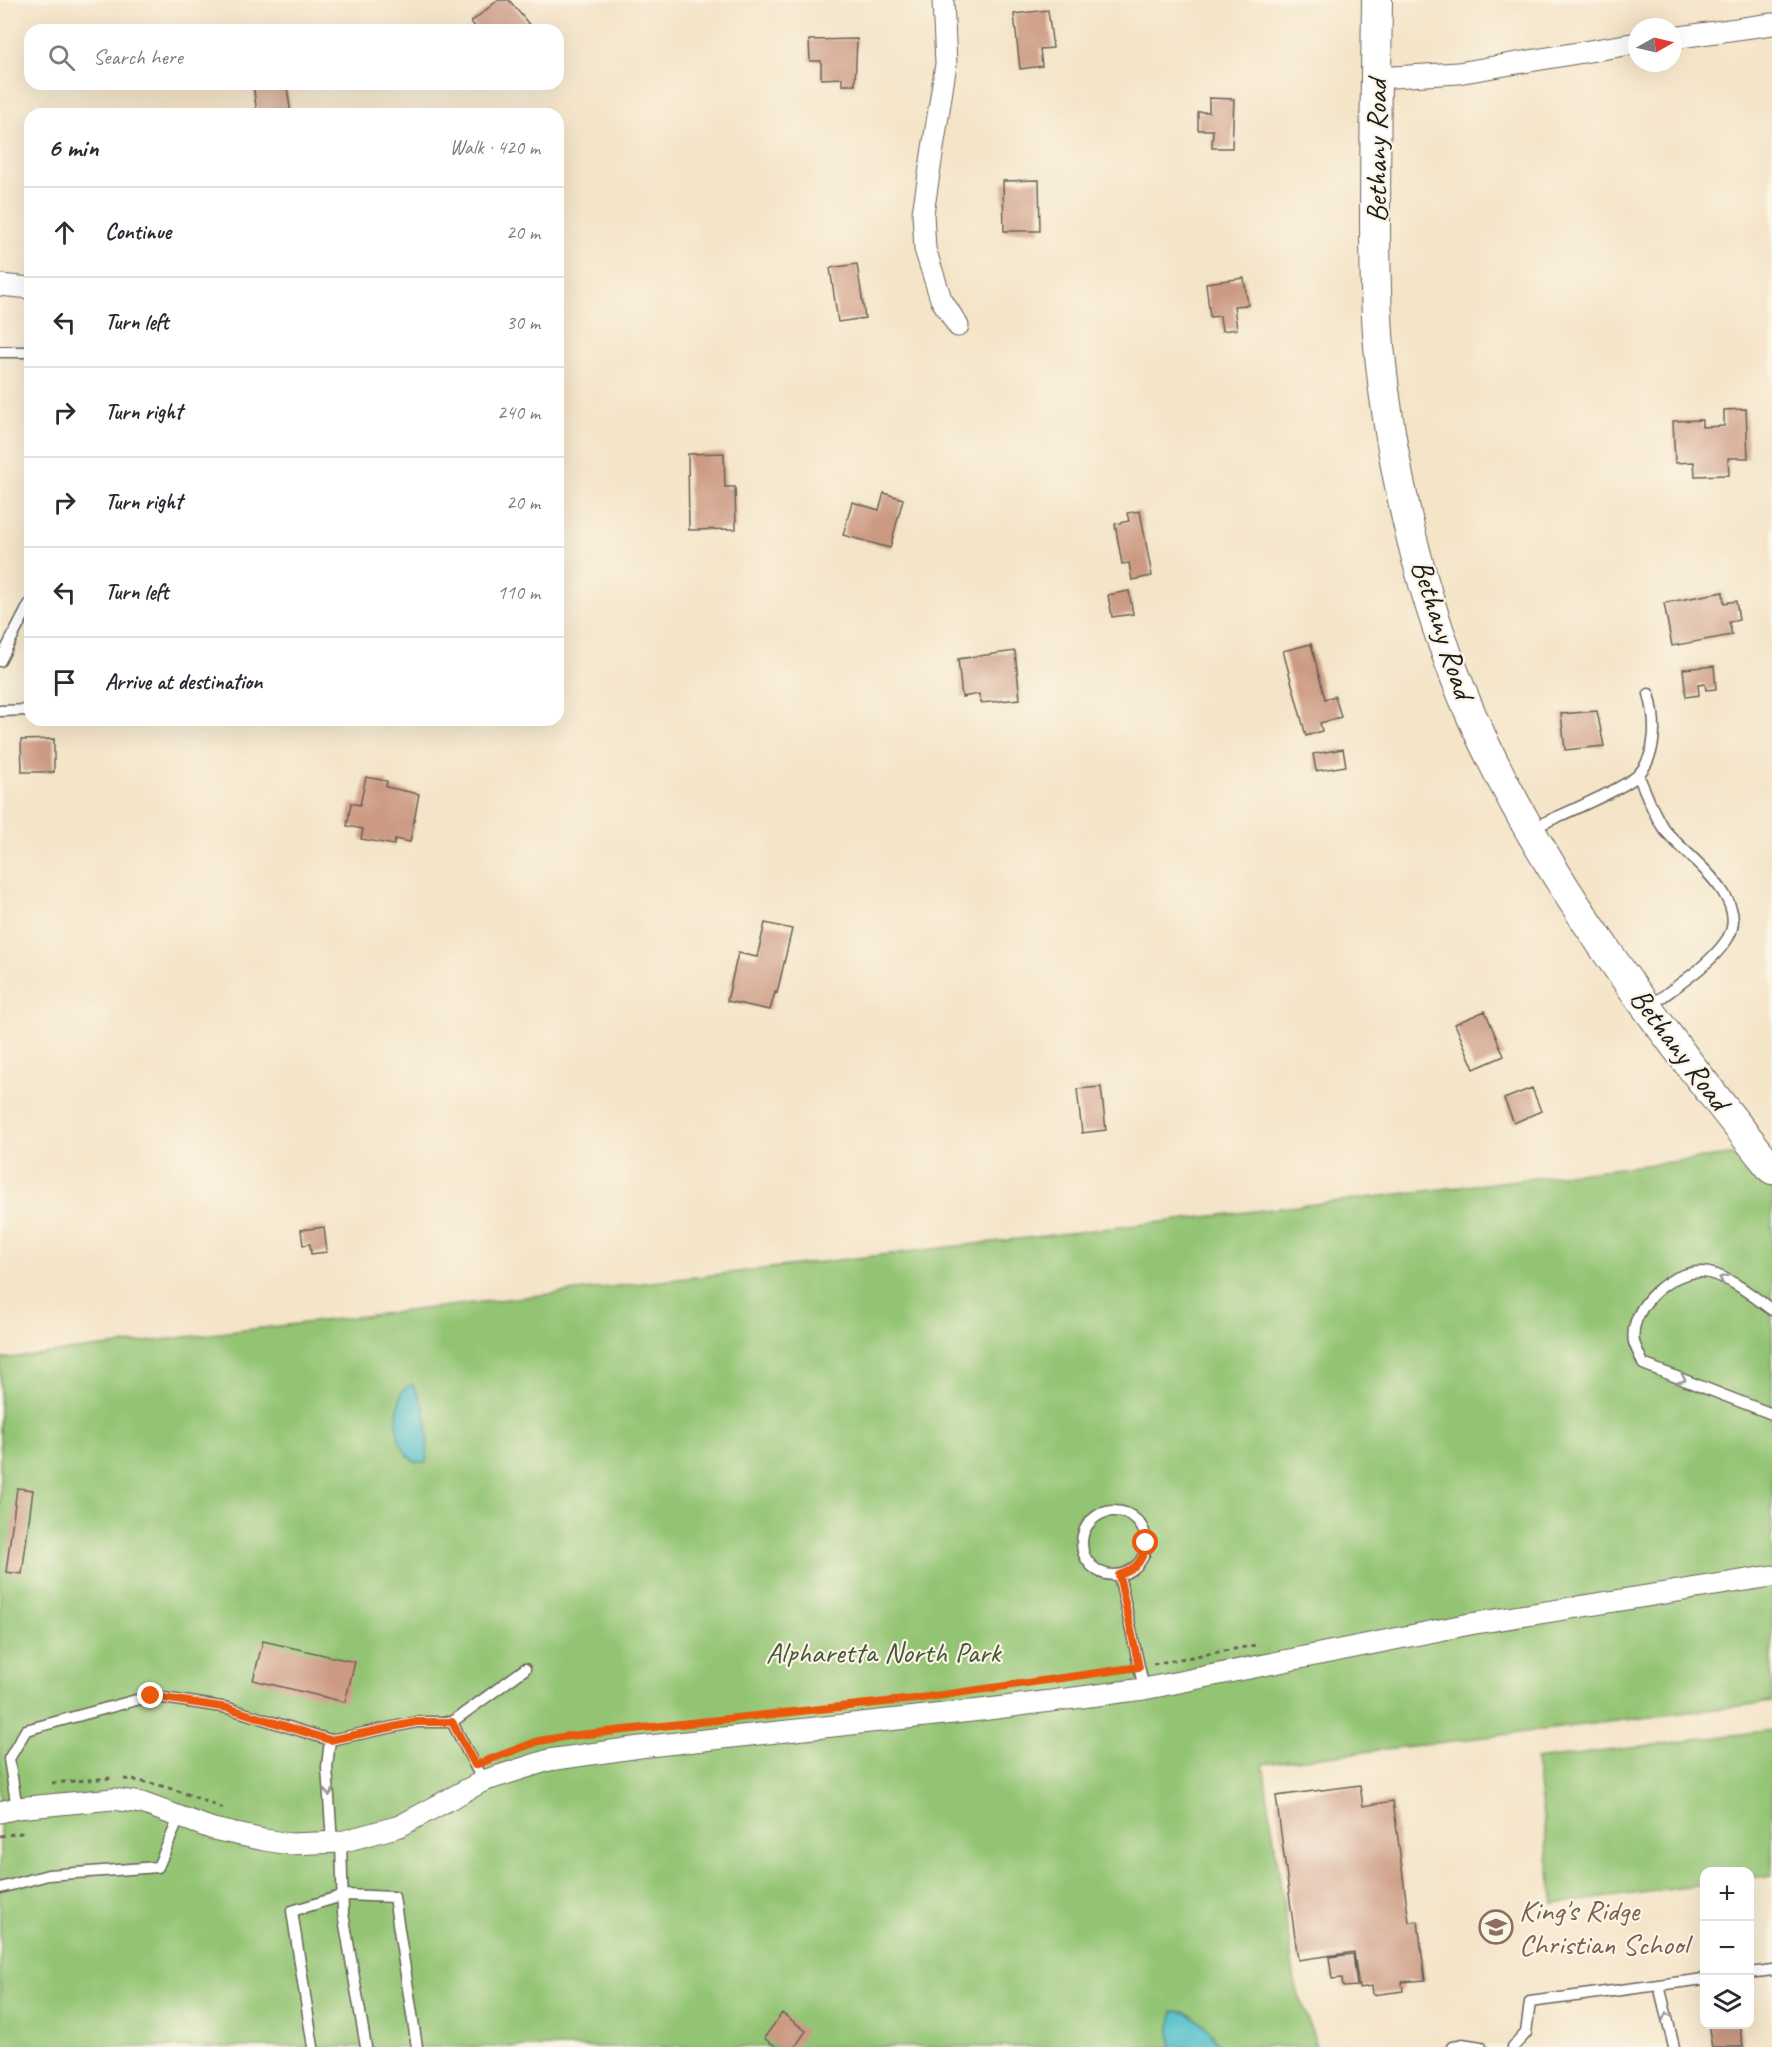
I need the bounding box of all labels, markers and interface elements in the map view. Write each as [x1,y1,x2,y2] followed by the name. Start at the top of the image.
[1628,18,1682,72] north arrow
[24,24,564,90] search box
[45,41,78,74] icon: search
[93,43,183,71] text: Search here
[1357,75,1395,223] street label: Bethany Road
[48,131,98,164] text: 6 min
[450,135,540,160] text: Walk · 420 m
[48,216,81,249] icon: ahead
[105,218,171,246] text: Continue
[506,220,540,245] text: 20 m
[48,306,81,339] icon: left
[105,308,169,336] text: Turn left
[506,310,540,335] text: 30 m
[48,396,81,429] icon: right
[105,398,182,426] text: Turn right
[497,400,540,425] text: 240 m
[48,486,81,519] icon: right
[105,488,182,516] text: Turn right
[506,490,540,515] text: 20 m
[1403,555,1484,707] street label: Bethany Road
[48,576,81,609] icon: left
[105,578,169,606] text: Turn left
[497,580,540,605] text: 110 m
[48,666,81,699] icon: arrive
[105,668,262,696] text: Arrive at destination
[1622,980,1741,1121] street label: Bethany Road
[1718,1275,1729,1287] one-way arrow
[1676,1372,1687,1384] one-way arrow
[1132,1529,1158,1555] route start
[766,1633,1002,1671] park label: Alpharetta North Park
[137,1682,163,1708] route end
[322,1787,335,1796] one-way arrow
[1700,1867,1754,2029] map controls
[1700,1867,1754,1921] button: +
[1519,1891,1693,1963] place label: King's Ridge Christian School
[1478,1909,1514,1945] school or university icon: King's Ridge Christian School
[1700,1921,1754,1975] button: −
[1700,1975,1754,2029] button: layers
[1661,2011,1674,2021] one-way arrow

